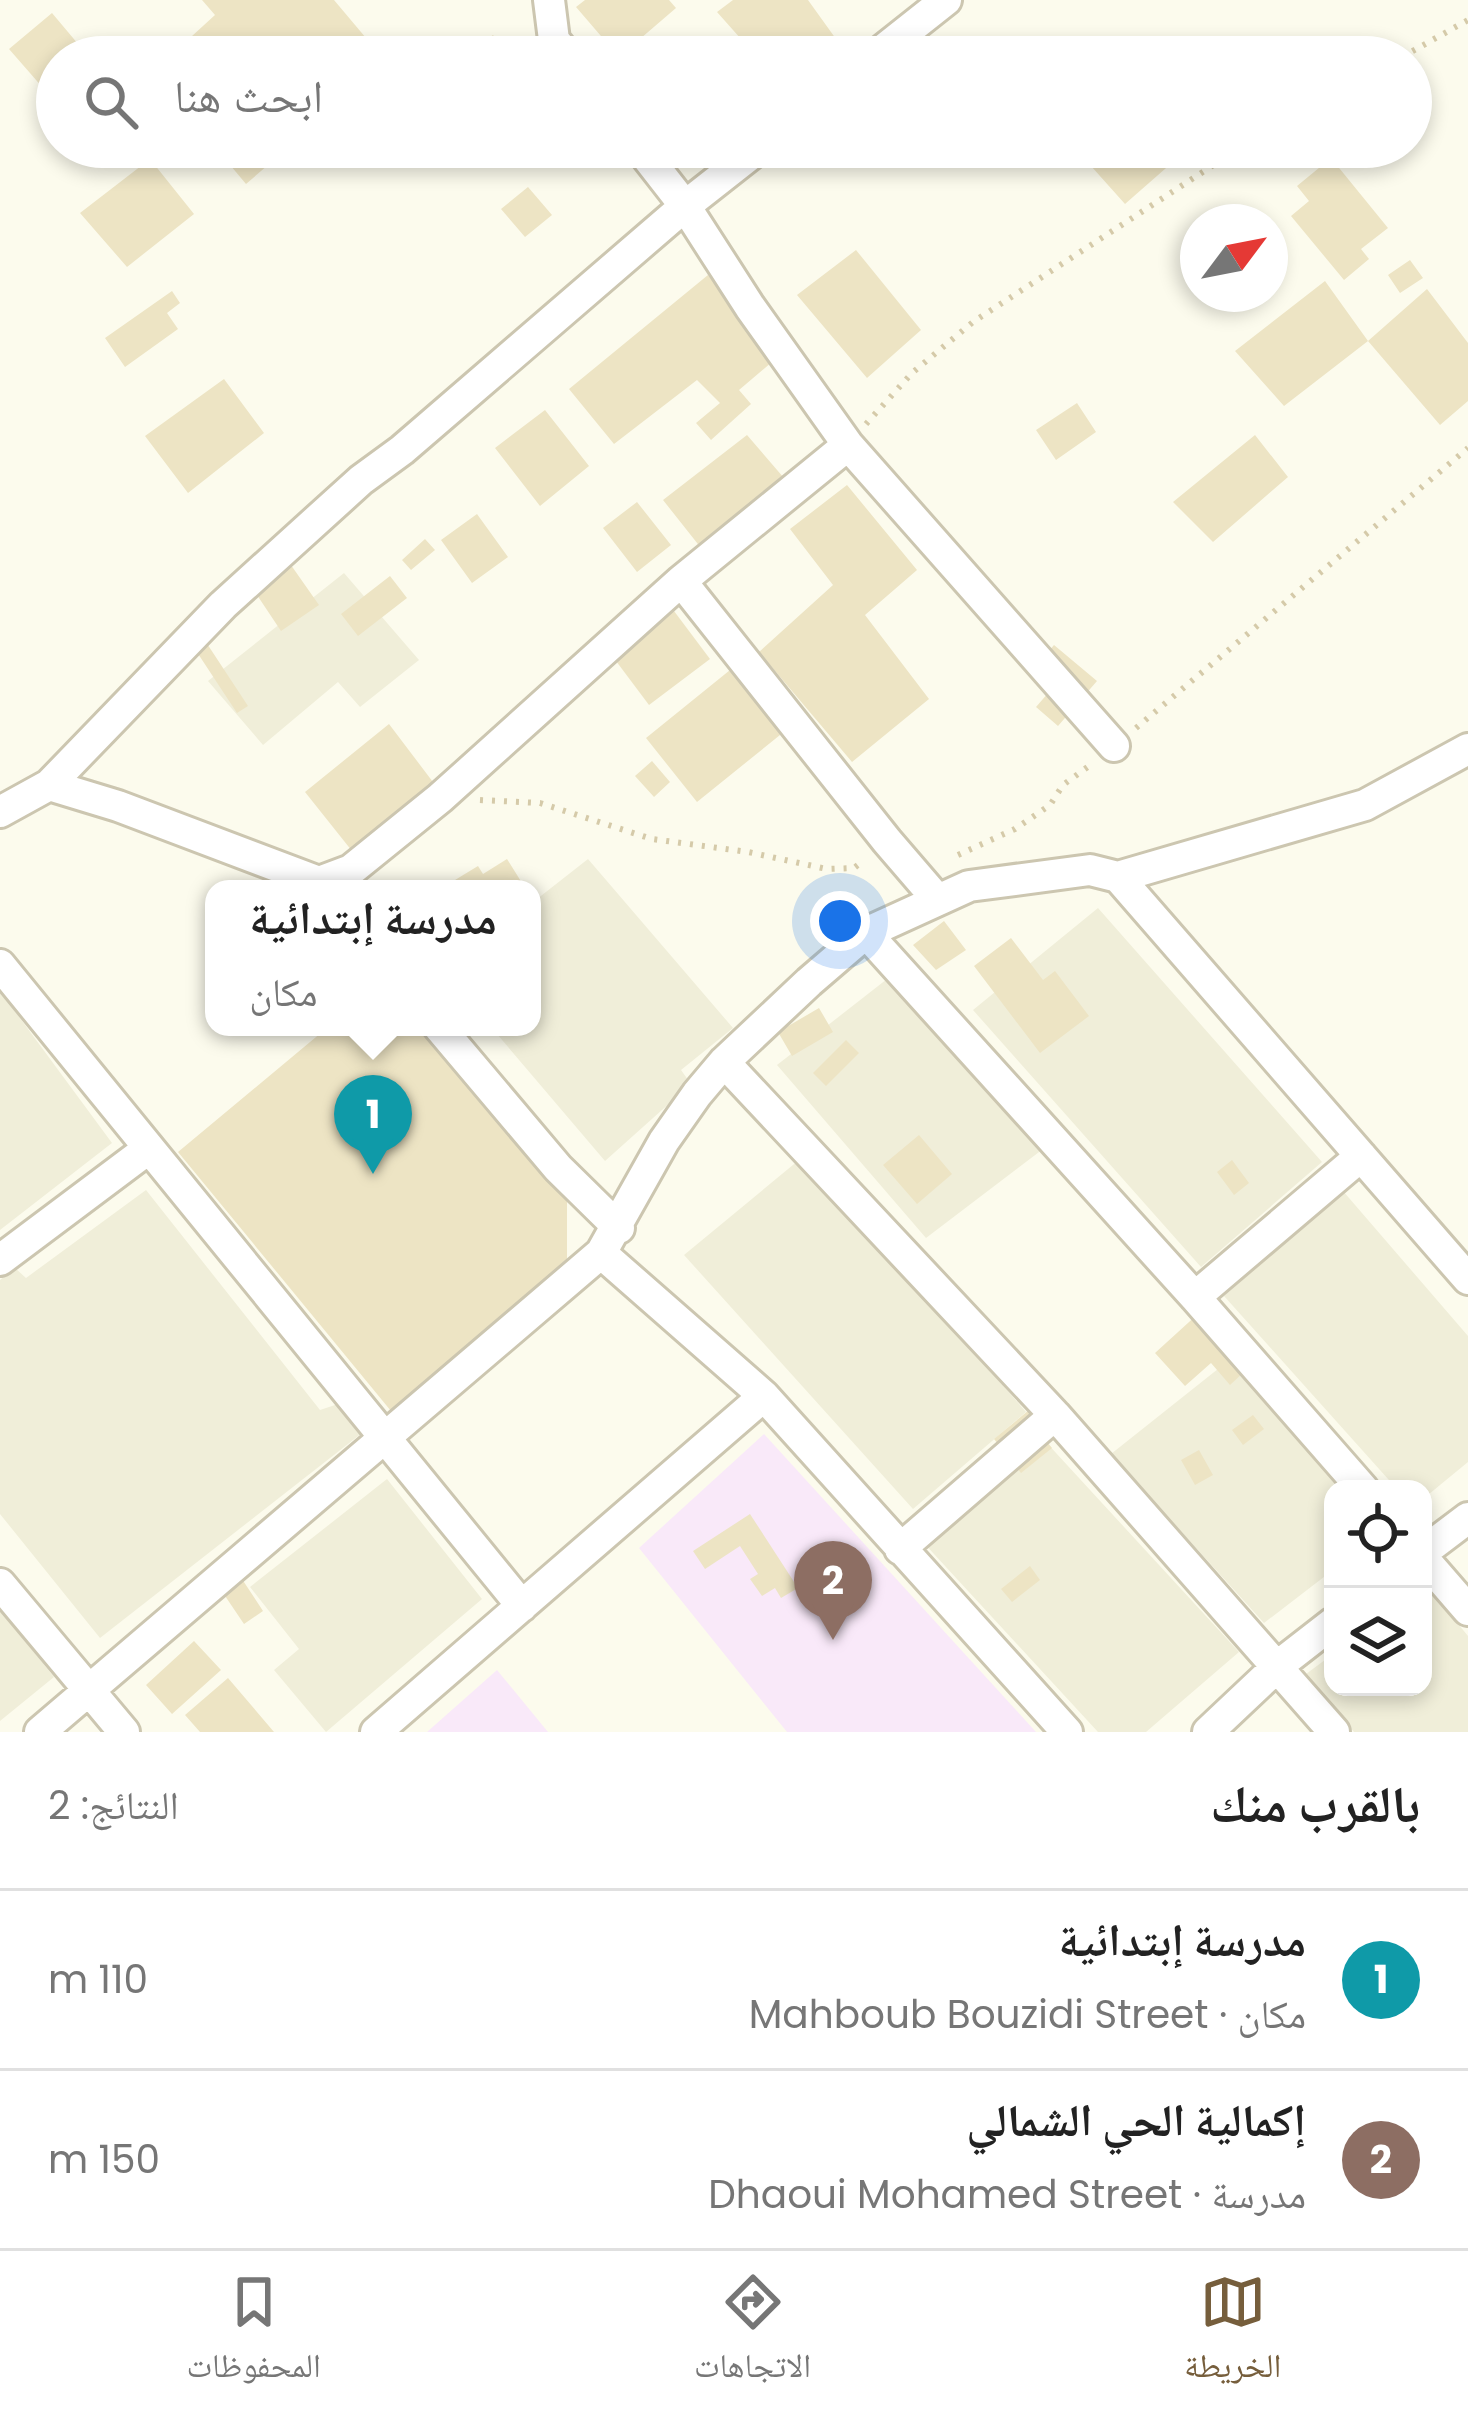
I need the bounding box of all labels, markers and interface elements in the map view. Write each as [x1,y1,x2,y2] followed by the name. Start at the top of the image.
[36,36,1432,168] search box
[174,65,323,128] text: ابحث هنا
[78,69,144,135] icon: search
[1180,204,1288,312] north arrow
[205,880,541,1036] popup
[249,887,497,950] text: مدرسة إبتدائية
[810,891,870,951] your location
[249,965,318,1020] text: مكان
[334,1075,412,1174] pin: 1
[1324,1480,1432,1696] map controls
[1324,1480,1432,1588] button: locate
[794,1541,872,1640] pin: 2
[1324,1588,1432,1696] button: layers
[1210,1768,1420,1840] text: بالقرب منك
[48,1778,179,1833] text: النتائج: 2
[1058,1909,1306,1972] text: مدرسة إبتدائية
[48,1952,148,2007] text: 110 m
[1374,1952,1388,2007] text: 1
[749,1987,1306,2042] text: مكان · Mahboub Bouzidi Street
[966,2089,1306,2152] text: إكمالية الحي الشمالي
[48,2132,160,2187] text: 150 m
[1370,2132,1392,2187] text: 2
[708,2167,1306,2222] text: مدرسة · Dhaoui Mohamed Street
[187,2269,321,2398] tab: المحفوظات
[694,2269,811,2398] tab: الاتجاهات
[1184,2269,1281,2398] tab: الخريطة

